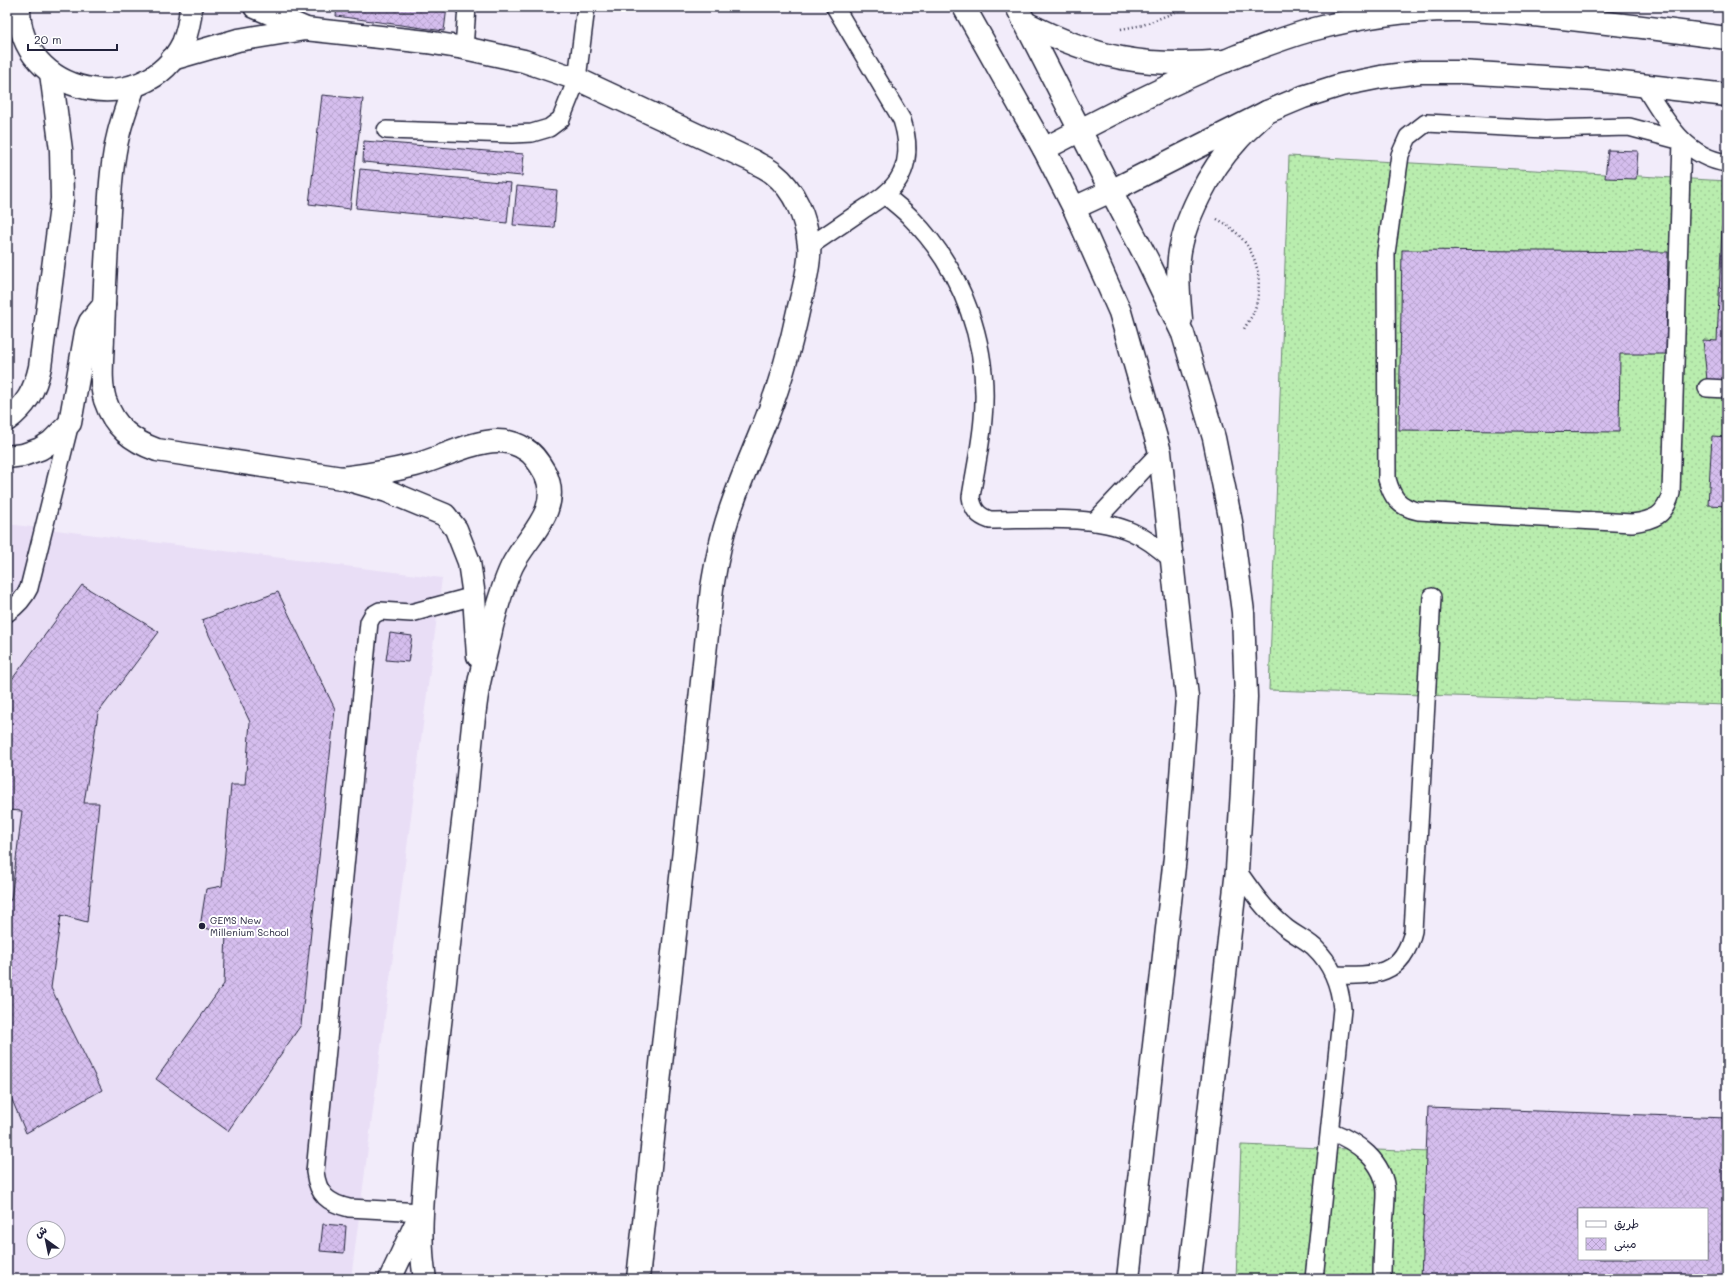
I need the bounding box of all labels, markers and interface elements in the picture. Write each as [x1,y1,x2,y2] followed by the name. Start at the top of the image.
[28,26,117,52] scale bar
[34,31,62,47] text: 20 m
[210,913,289,939] place label: GEMS New Millenium School
[197,921,207,931] marker: GEMS New Millenium School
[1578,1208,1708,1260] legend
[1614,1215,1639,1231] text: طريق
[26,1220,66,1260] north arrow
[31,1222,49,1241] text: ش
[1614,1235,1637,1252] text: مبنى

